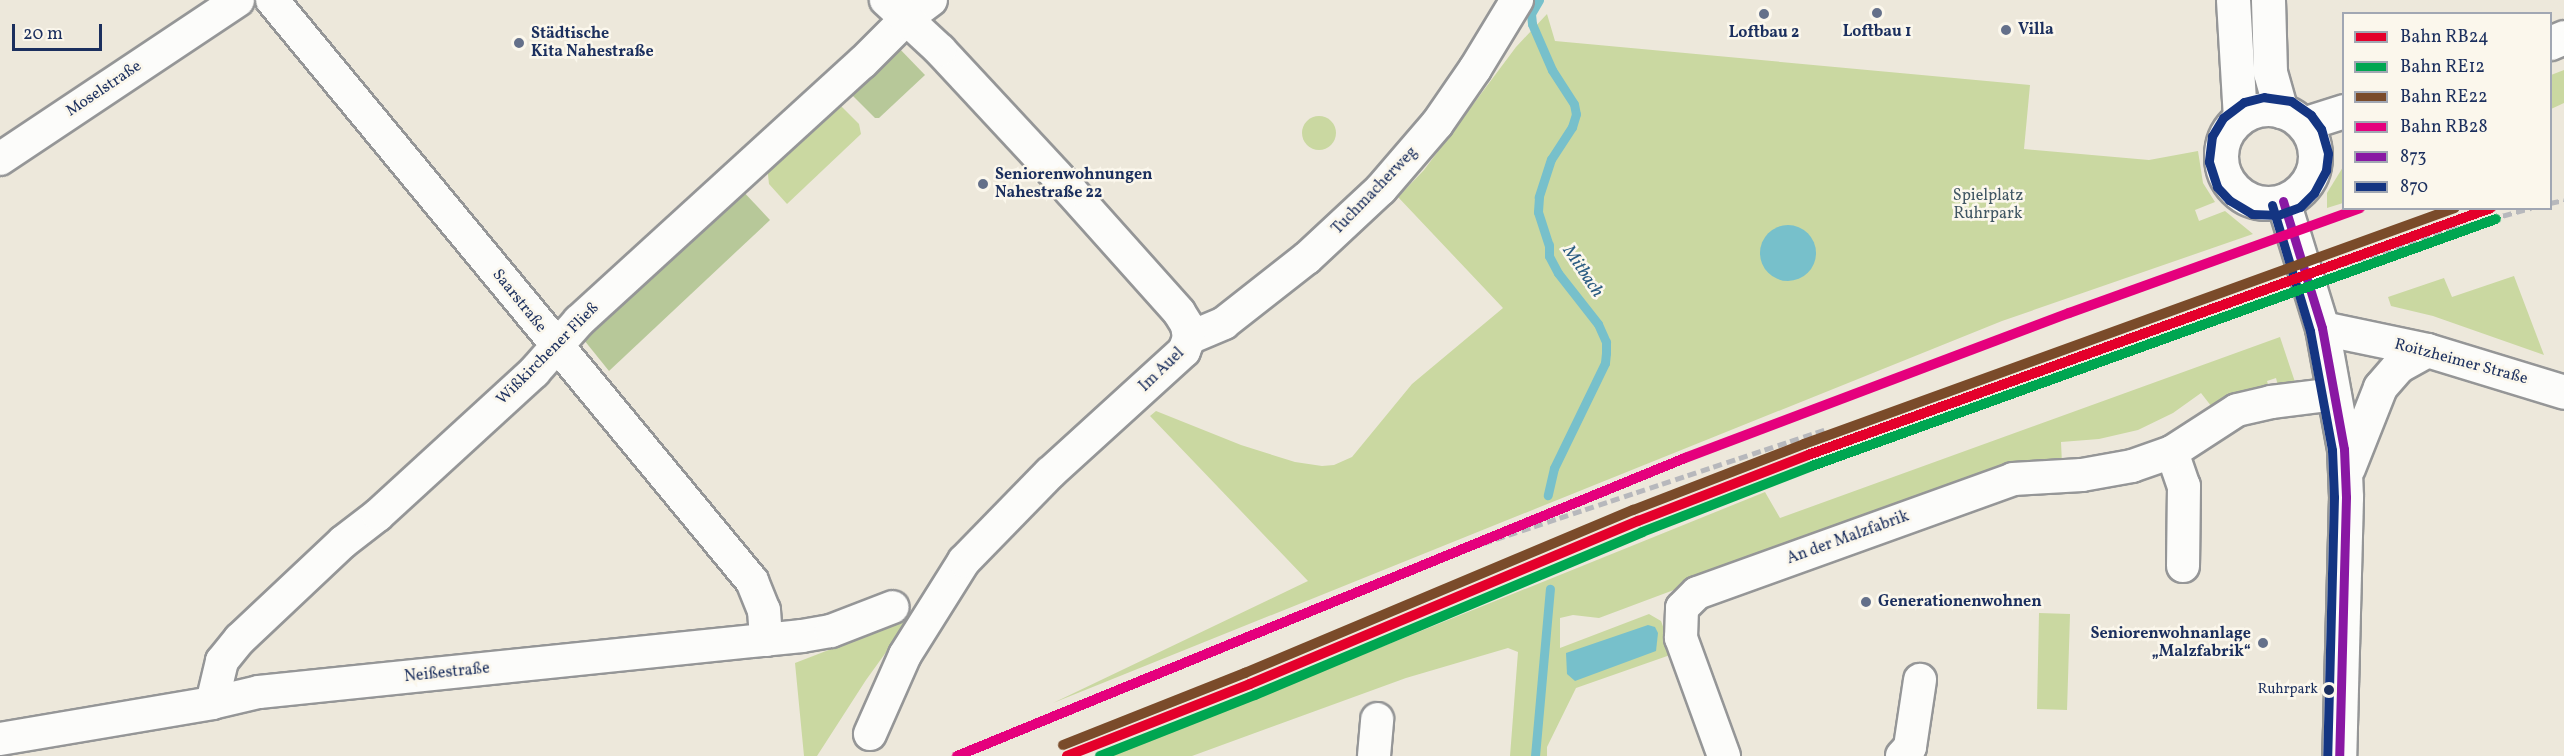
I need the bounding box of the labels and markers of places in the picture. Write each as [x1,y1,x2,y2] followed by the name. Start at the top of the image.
[1870,6,1884,20] marker: Loftbau 1
[1757,7,1771,21] marker: Loftbau 2
[2018,20,2054,40] place label: Villa
[1843,22,1911,42] place label: Loftbau 1
[1729,23,1799,43] place label: Loftbau 2
[1999,23,2013,37] marker: Villa
[531,24,654,62] place label: Städtische Kita Nahestraße
[512,36,526,50] marker: Städtische Kita Nahestraße
[995,165,1153,203] place label: Seniorenwohnungen Nahestraße 22
[976,177,990,191] marker: Seniorenwohnungen Nahestraße 22
[1878,592,2042,612] place label: Generationenwohnen
[1859,595,1873,609] marker: Generationenwohnen
[2090,624,2251,662] place label: Seniorenwohnanlage „Malzfabrik“
[2256,636,2270,650] marker: Seniorenwohnanlage „Malzfabrik“
[2258,682,2318,698] place label: Ruhrpark
[2323,684,2335,696] marker: Ruhrpark

